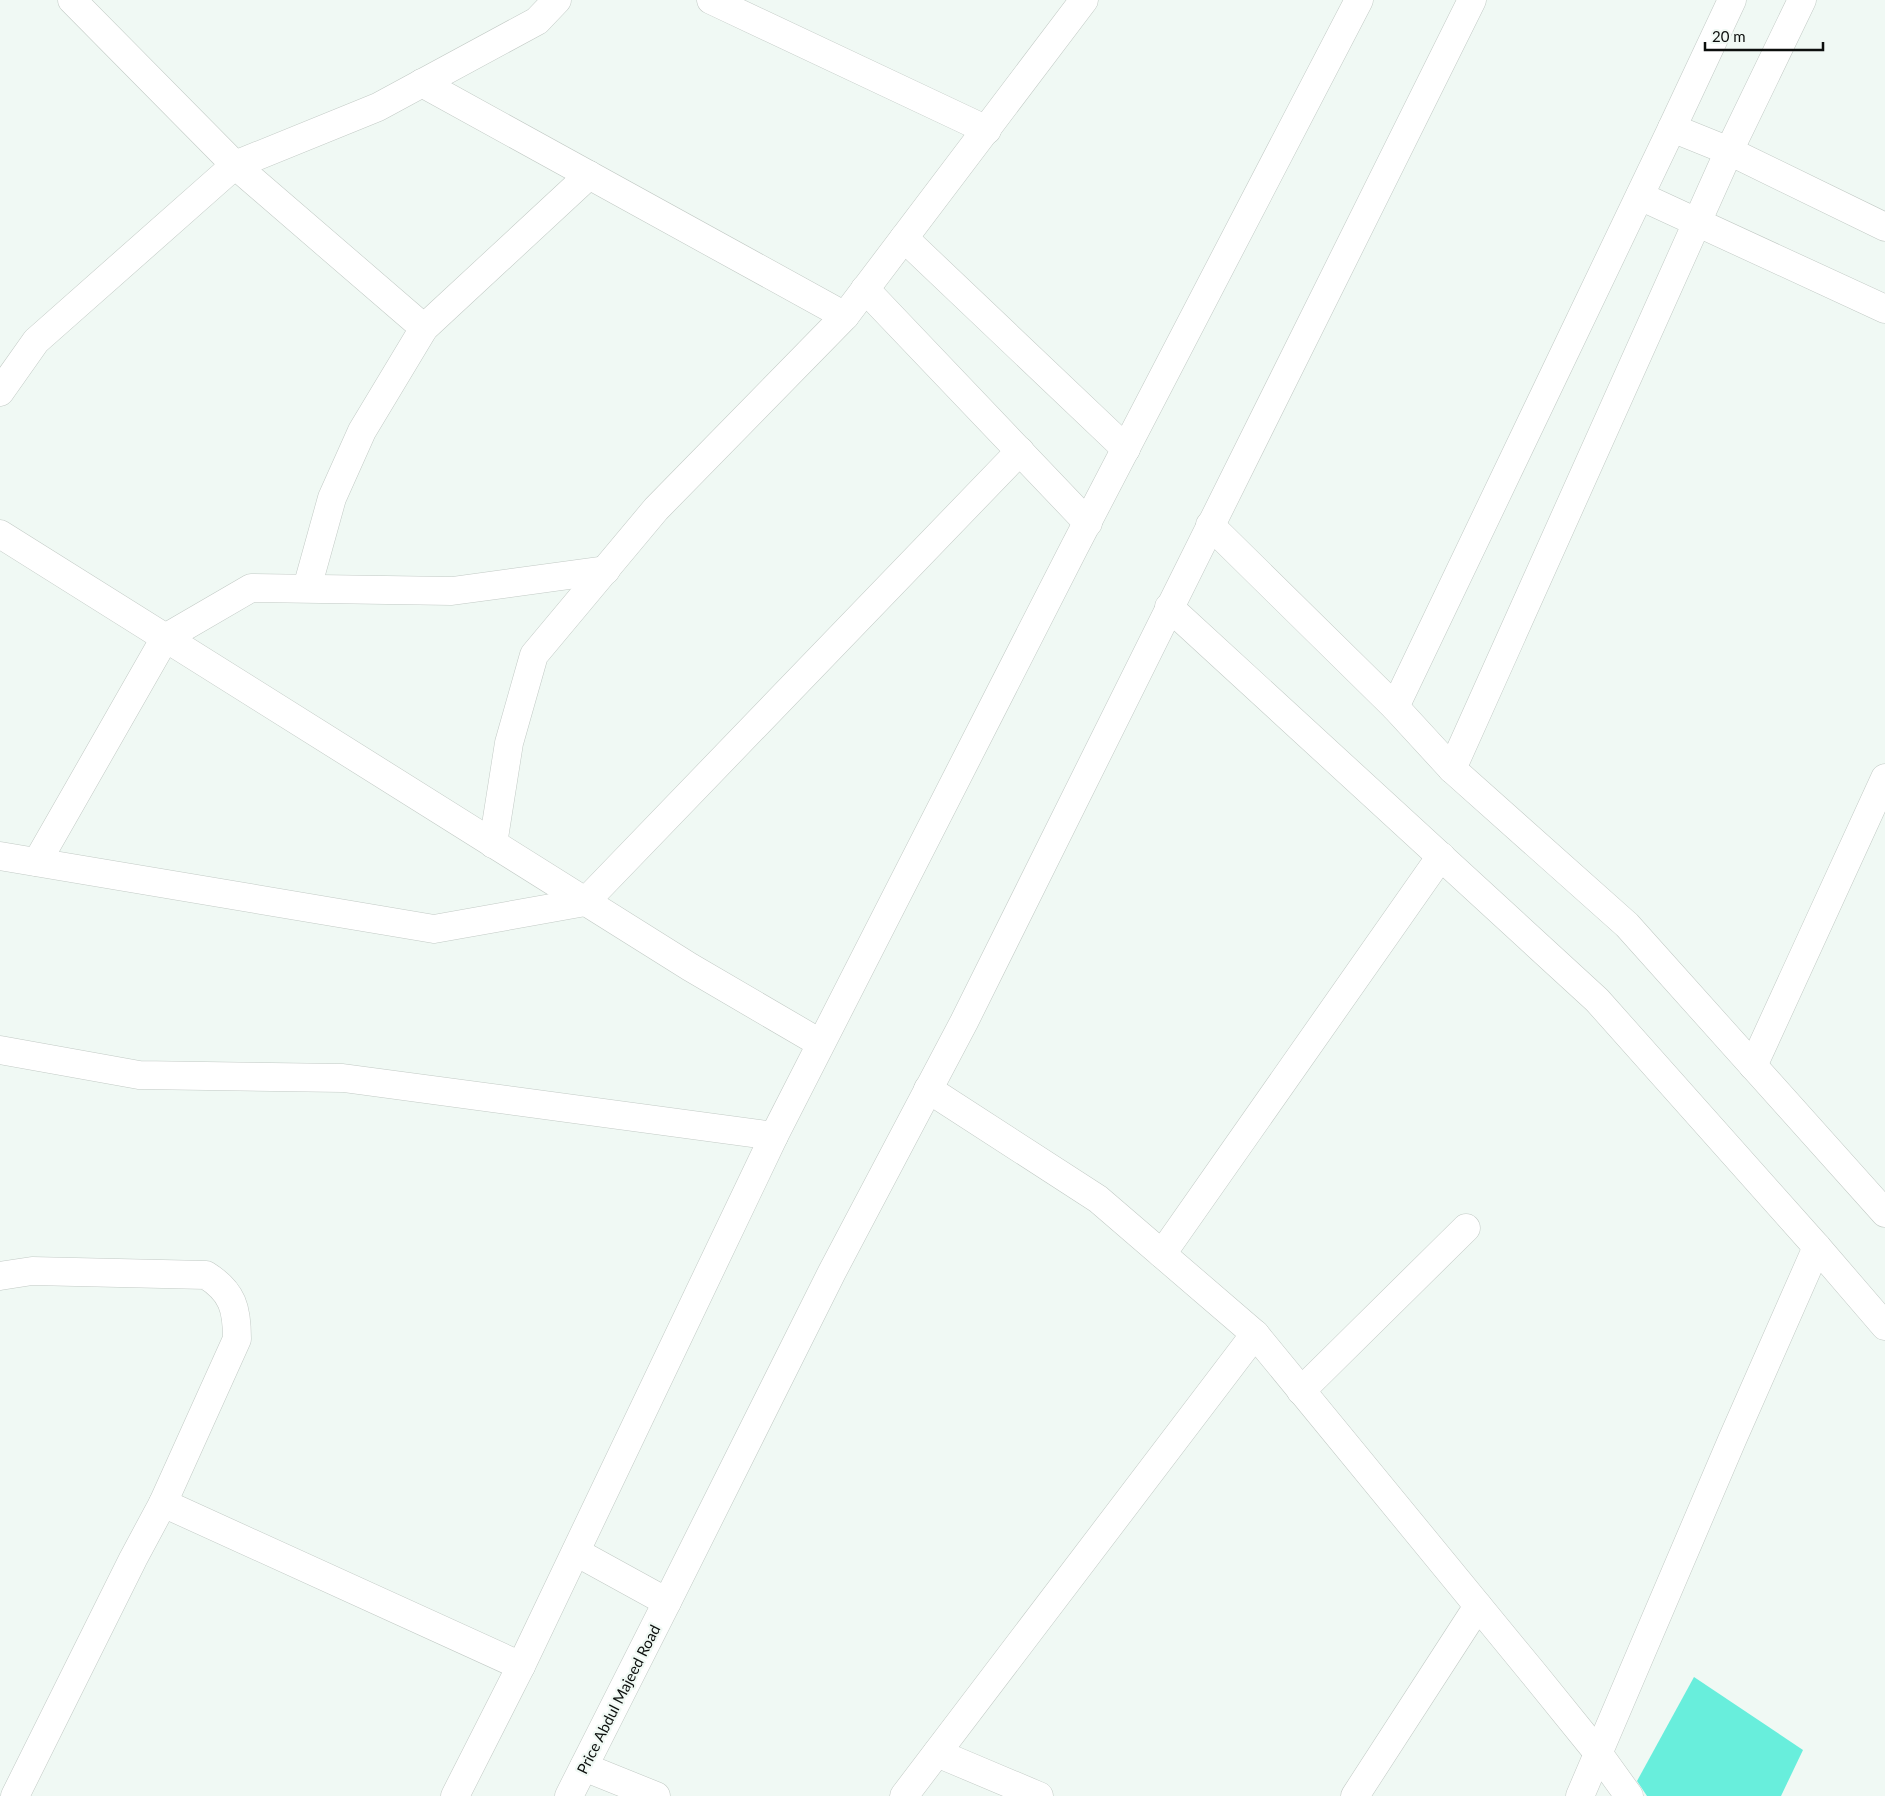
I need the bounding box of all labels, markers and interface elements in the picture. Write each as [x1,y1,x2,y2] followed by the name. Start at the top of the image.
[1705,20,1822,52] scale bar
[1712,27,1746,45] text: 20 m
[573,1621,663,1777] street label: Price Abdul Majeed Road

